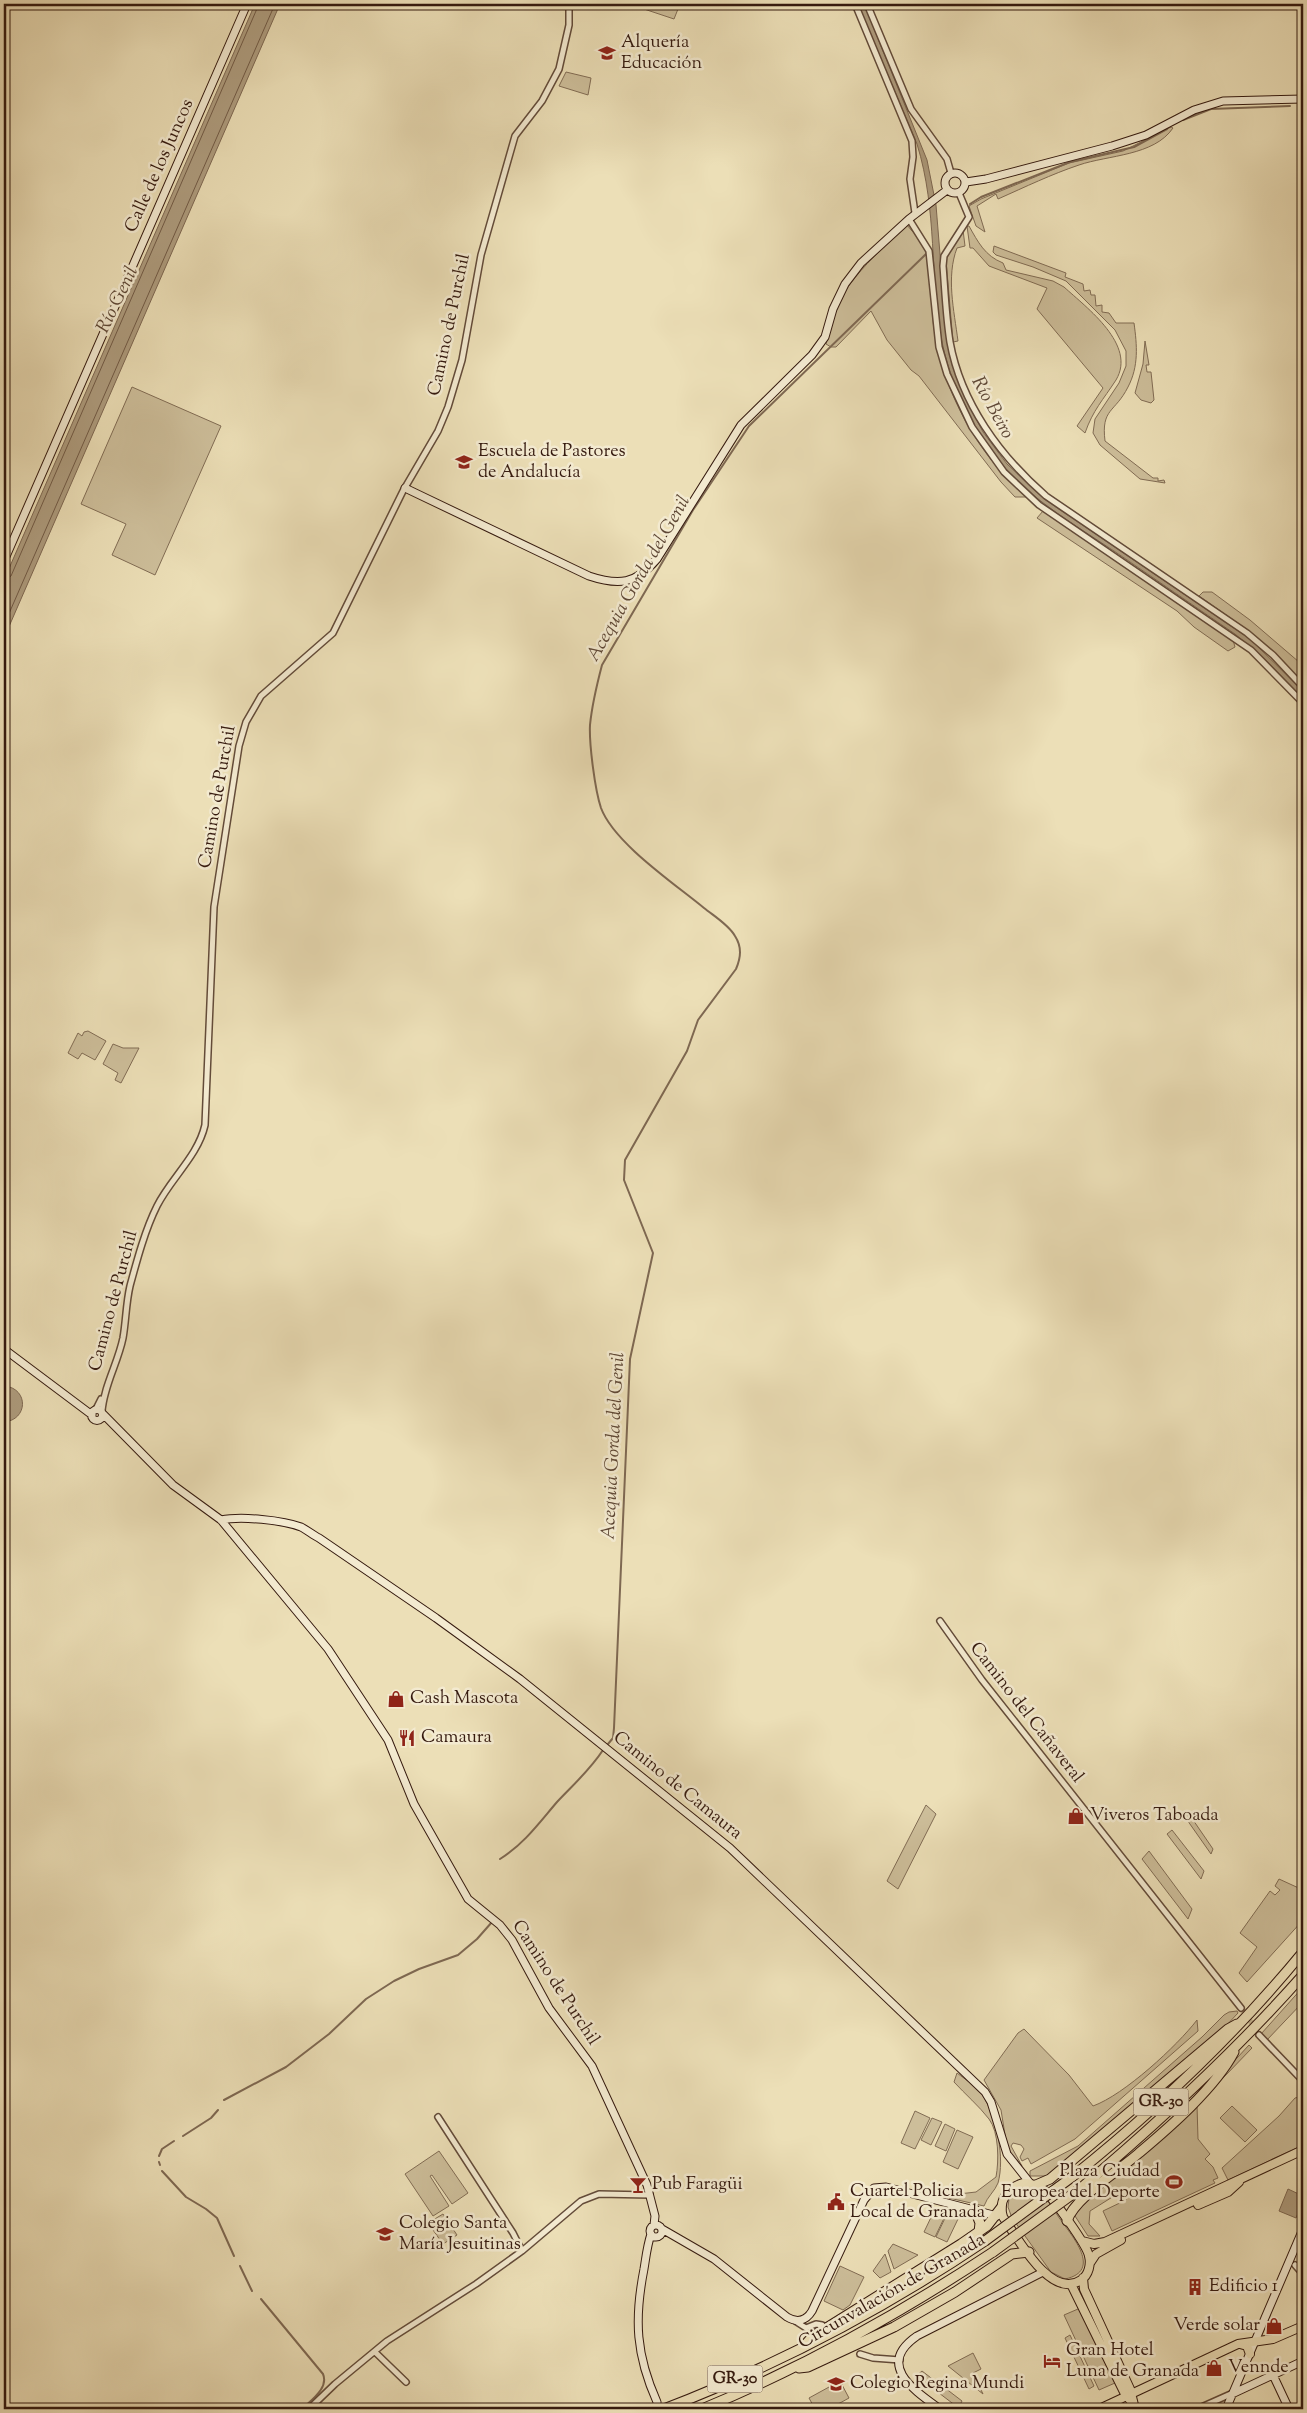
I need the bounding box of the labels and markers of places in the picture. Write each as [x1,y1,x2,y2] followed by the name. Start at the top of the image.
[621,30,702,77] place label: Alquería Educación
[597,43,617,63] school or university icon: Alquería Educación
[478,439,626,486] place label: Escuela de Pastores de Andalucía
[454,452,474,472] school or university icon: Escuela de Pastores de Andalucía
[410,1686,518,1712] place label: Cash Mascota
[386,1689,406,1709] shop icon: Cash Mascota
[421,1725,492,1751] place label: Camaura
[397,1728,417,1748] restaurant icon: Camaura
[1090,1803,1219,1829] place label: Viveros Taboada
[1066,1806,1086,1826] shop icon: Viveros Taboada
[1001,2159,1160,2206] place label: Plaza Ciudad Europea del Deporte
[652,2172,743,2198] place label: Pub Faragüi
[1164,2172,1184,2192] sports icon: Plaza Ciudad Europea del Deporte
[628,2175,648,2195] bar icon: Pub Faragüi
[850,2179,985,2226] place label: Cuartel Policia Local de Granada
[826,2192,846,2212] public building icon: Cuartel Policia Local de Granada
[399,2211,521,2258] place label: Colegio Santa María Jesuitinas
[375,2224,395,2244] school or university icon: Colegio Santa María Jesuitinas
[1209,2274,1278,2300] place label: Edificio 1
[1185,2277,1205,2297] building icon: Edificio 1
[1173,2313,1260,2339] place label: Verde solar
[1264,2316,1284,2336] shop icon: Verde solar
[1066,2338,1199,2385] place label: Gran Hotel Luna de Granada
[1042,2351,1062,2371] hotel icon: Gran Hotel Luna de Granada
[1228,2355,1289,2381] place label: Vennde
[1204,2358,1224,2378] shop icon: Vennde
[850,2371,1024,2397] place label: Colegio Regina Mundi
[826,2374,846,2394] school or university icon: Colegio Regina Mundi

